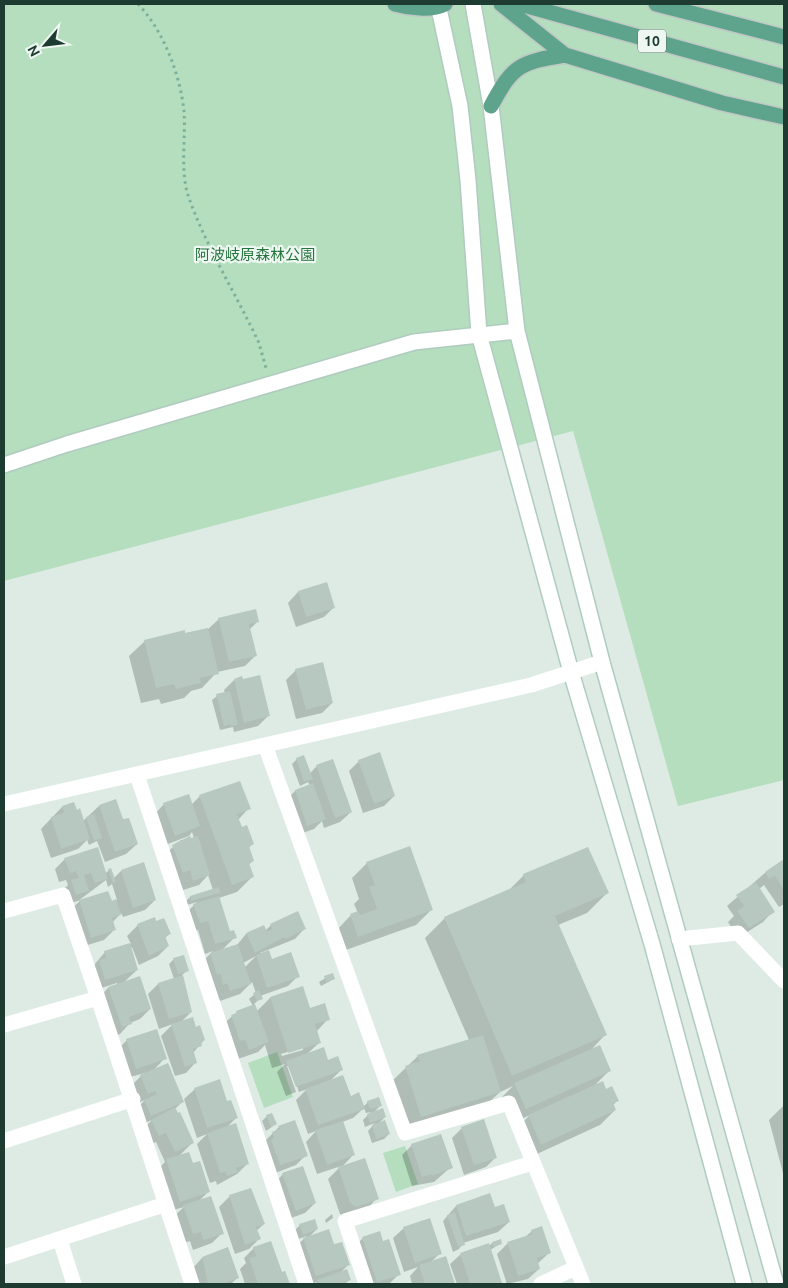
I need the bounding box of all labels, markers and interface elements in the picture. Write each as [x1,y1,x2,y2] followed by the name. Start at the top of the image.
[20,20,70,70] north arrow
[638,29,666,52] road number: 10
[24,43,43,59] text: N
[195,246,315,263] park label: 阿波岐原森林公園

